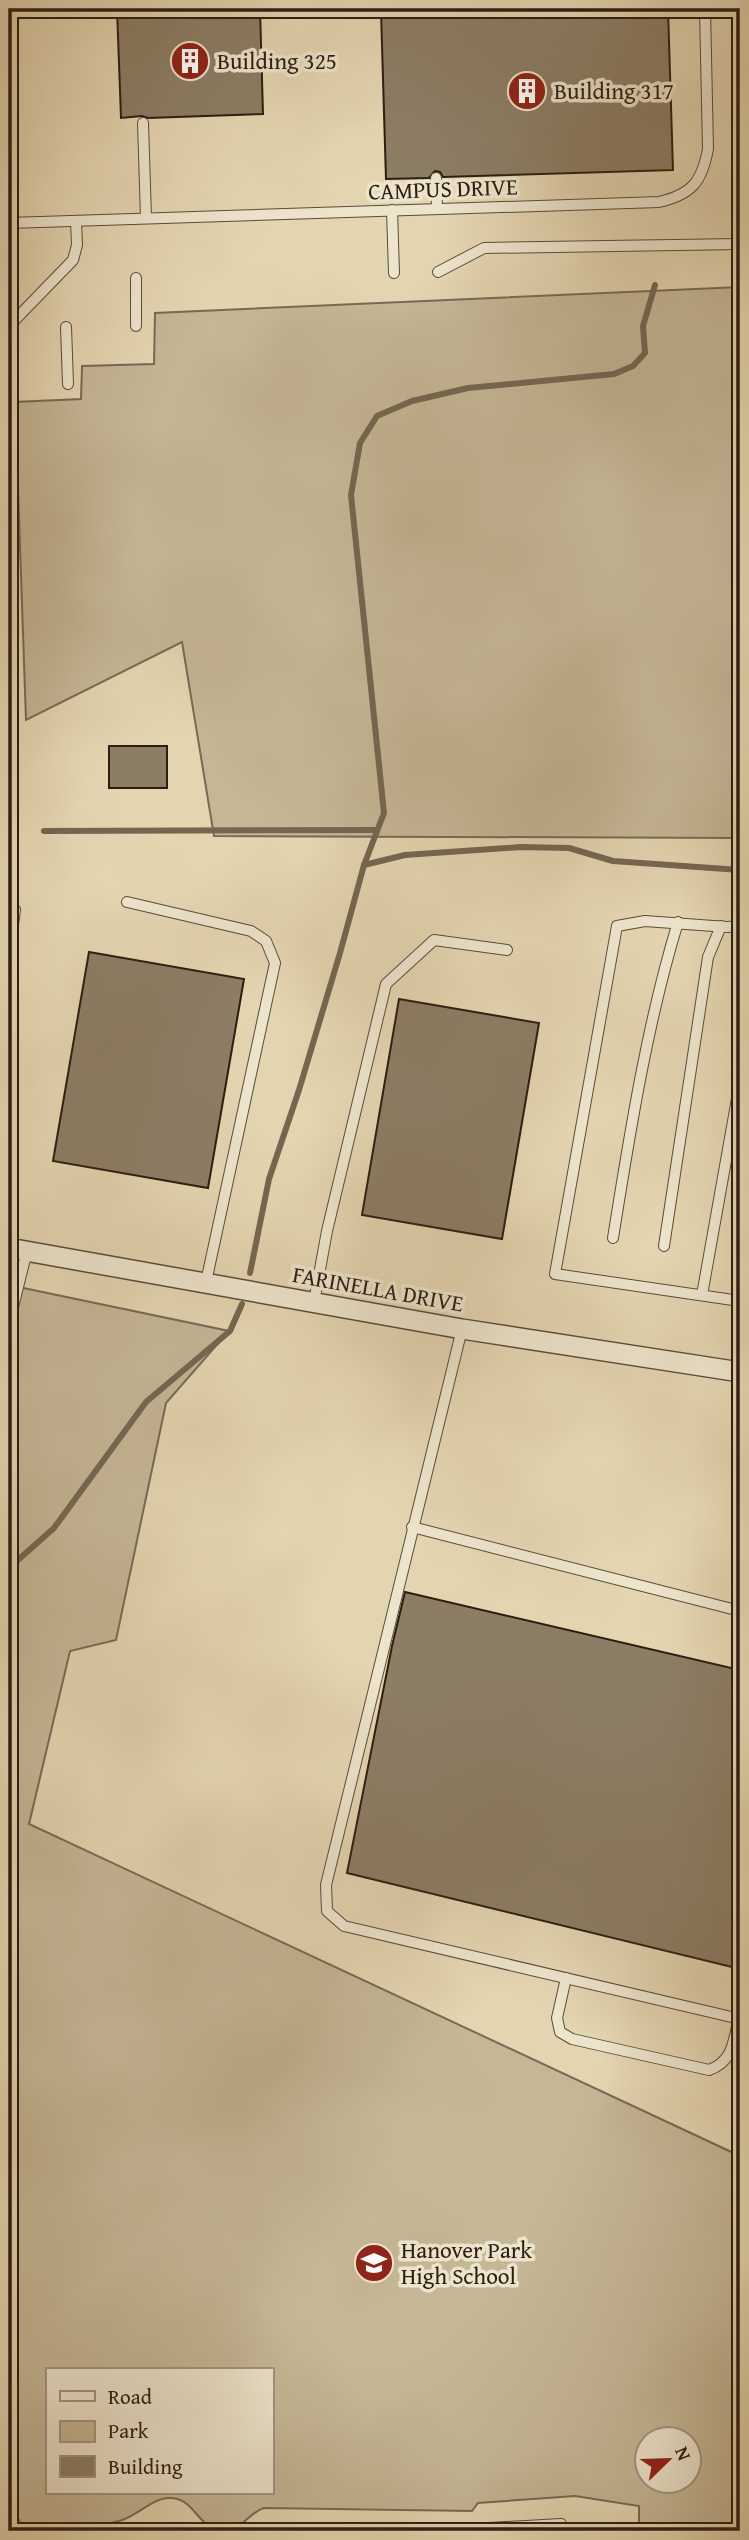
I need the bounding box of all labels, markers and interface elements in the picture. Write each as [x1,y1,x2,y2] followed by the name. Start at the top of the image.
[169,40,211,82] building icon: Building 325
[217,44,337,77] place label: Building 325
[506,70,548,112] building icon: Building 317
[554,74,674,107] place label: Building 317
[368,169,518,208] street label: CAMPUS DRIVE
[290,1257,466,1320] street label: FARINELLA DRIVE
[401,2233,532,2292] place label: Hanover Park High School
[353,2242,395,2284] school or university icon: Hanover Park High School
[46,2368,273,2494] legend
[108,2381,153,2412] text: Road
[108,2415,149,2446] text: Park
[634,2424,704,2494] north arrow
[668,2442,699,2465] text: N
[108,2451,183,2482] text: Building

